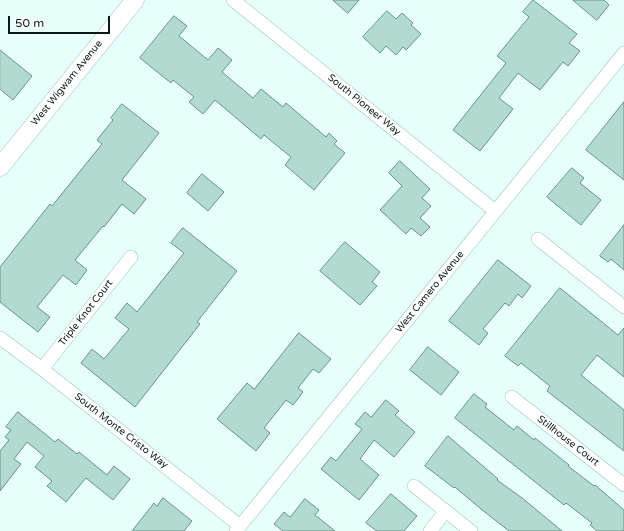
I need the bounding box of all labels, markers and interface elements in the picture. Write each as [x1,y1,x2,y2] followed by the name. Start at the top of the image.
[10,8,112,34] scale bar
[15,16,44,30] text: 50 m
[29,38,105,128] street label: West Wigwam Avenue
[325,72,403,138] street label: South Pioneer Way
[393,249,467,335] street label: West Camero Avenue
[56,277,116,349] street label: Triple Knot Court
[72,391,170,471] street label: South Monte Cristo Way
[535,413,601,469] street label: Stillhouse Court

